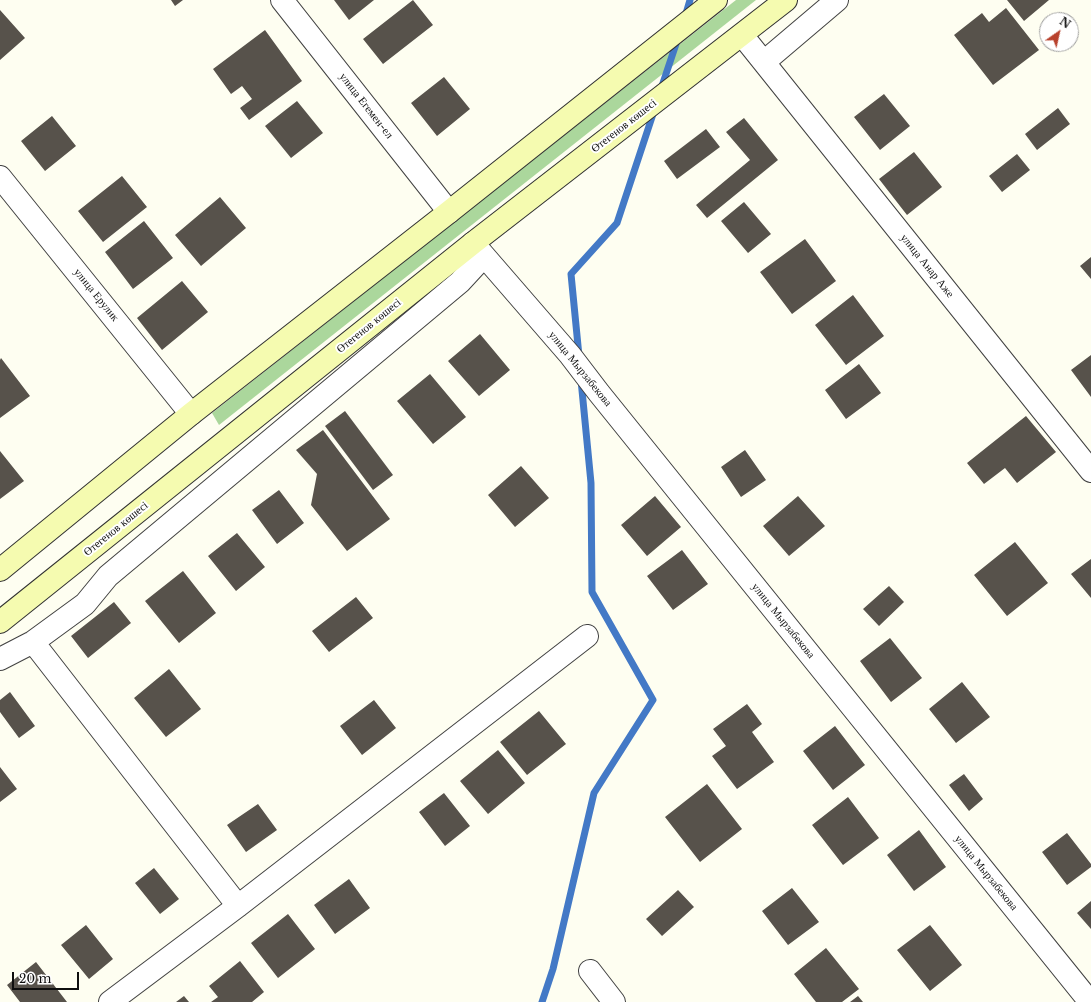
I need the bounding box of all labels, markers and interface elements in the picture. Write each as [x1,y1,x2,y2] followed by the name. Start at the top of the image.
[1039,12,1079,52] north arrow
[1057,14,1073,32] text: N
[336,71,396,141] street label: улица Егемен-ел
[589,96,659,156] street label: Өтегенов көшесі
[897,232,957,300] street label: улица Анар Аже
[71,266,121,324] street label: улица Ерулик
[334,296,404,356] street label: Өтегенов көшесі
[546,329,614,409] street label: улица Мырзабекова
[81,499,151,559] street label: Өтегенов көшесі
[749,581,817,661] street label: улица Мырзабекова
[952,833,1020,913] street label: улица Мырзабекова
[14,964,81,990] scale bar
[19,971,51,986] text: 20 m

